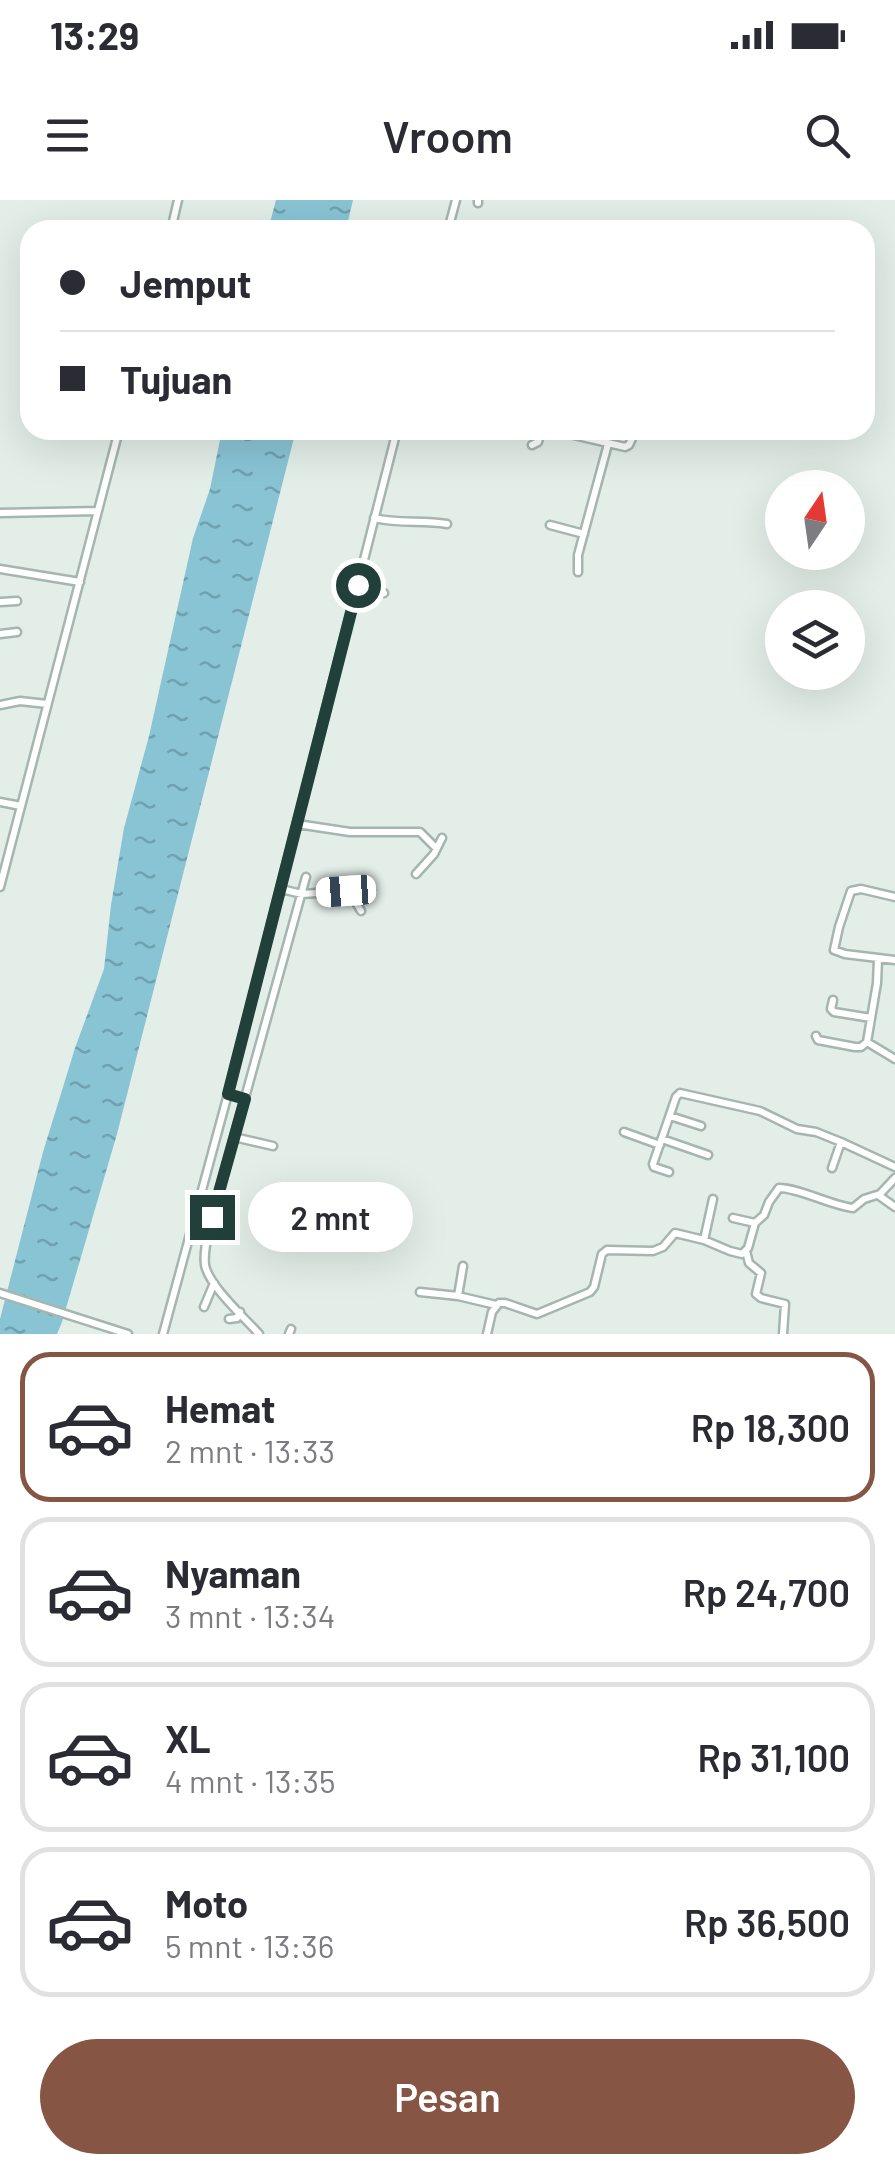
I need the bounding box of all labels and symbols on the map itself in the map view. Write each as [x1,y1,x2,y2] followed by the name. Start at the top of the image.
[765,470,865,570] north arrow
[336,563,381,608] route start
[315,874,377,908] car
[247,1182,412,1252] callout: 2 mnt
[190,1195,235,1240] route end

